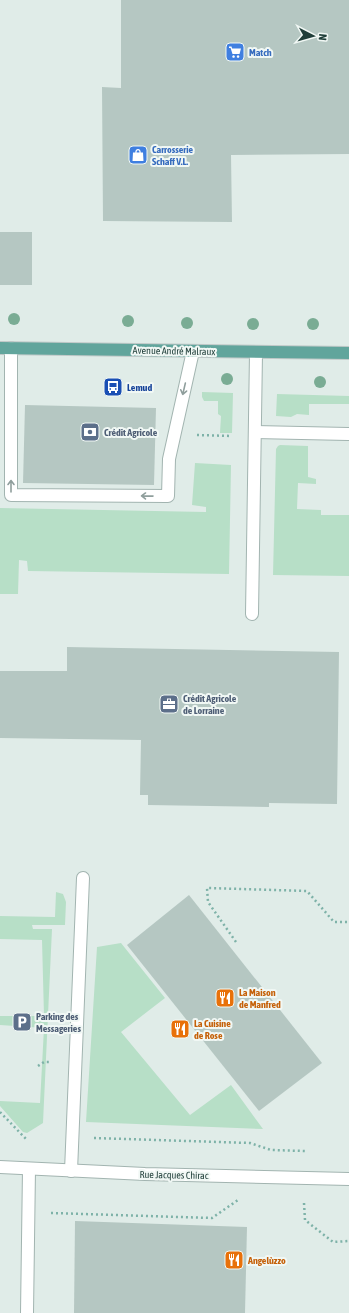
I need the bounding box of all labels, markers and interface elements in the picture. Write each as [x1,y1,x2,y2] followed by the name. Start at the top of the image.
[293,16,333,56] north arrow
[317,33,329,41] text: N
[224,41,246,63] supermarket icon: Match
[249,47,272,58] place label: Match
[127,144,149,166] shop icon: Carrosserie Schaff V.L.
[152,144,194,167] place label: Carrosserie Schaff V.L.
[133,345,215,357] street label: Avenue André Malraux
[102,376,124,398] bus stop icon: Lemud
[127,382,152,393] place label: Lemud
[180,382,188,395] one-way arrow
[79,421,101,443] bank icon: Crédit Agricole
[104,427,158,438] place label: Crédit Agricole
[7,480,15,493] one-way arrow
[141,492,154,500] one-way arrow
[158,693,180,715] office icon: Crédit Agricole de Lorraine
[183,693,237,716] place label: Crédit Agricole de Lorraine
[214,987,236,1009] restaurant icon: La Maison de Manfred
[239,987,281,1010] place label: La Maison de Manfred
[11,1011,33,1033] parking icon: Parking des Messageries
[36,1011,81,1034] place label: Parking des Messageries
[169,1018,191,1040] restaurant icon: La Cuisine de Rose
[194,1018,231,1041] place label: La Cuisine de Rose
[139,1169,209,1181] street label: Rue Jacques Chirac
[223,1249,245,1271] restaurant icon: Angelùzzo
[247,1255,286,1266] place label: Angelùzzo

